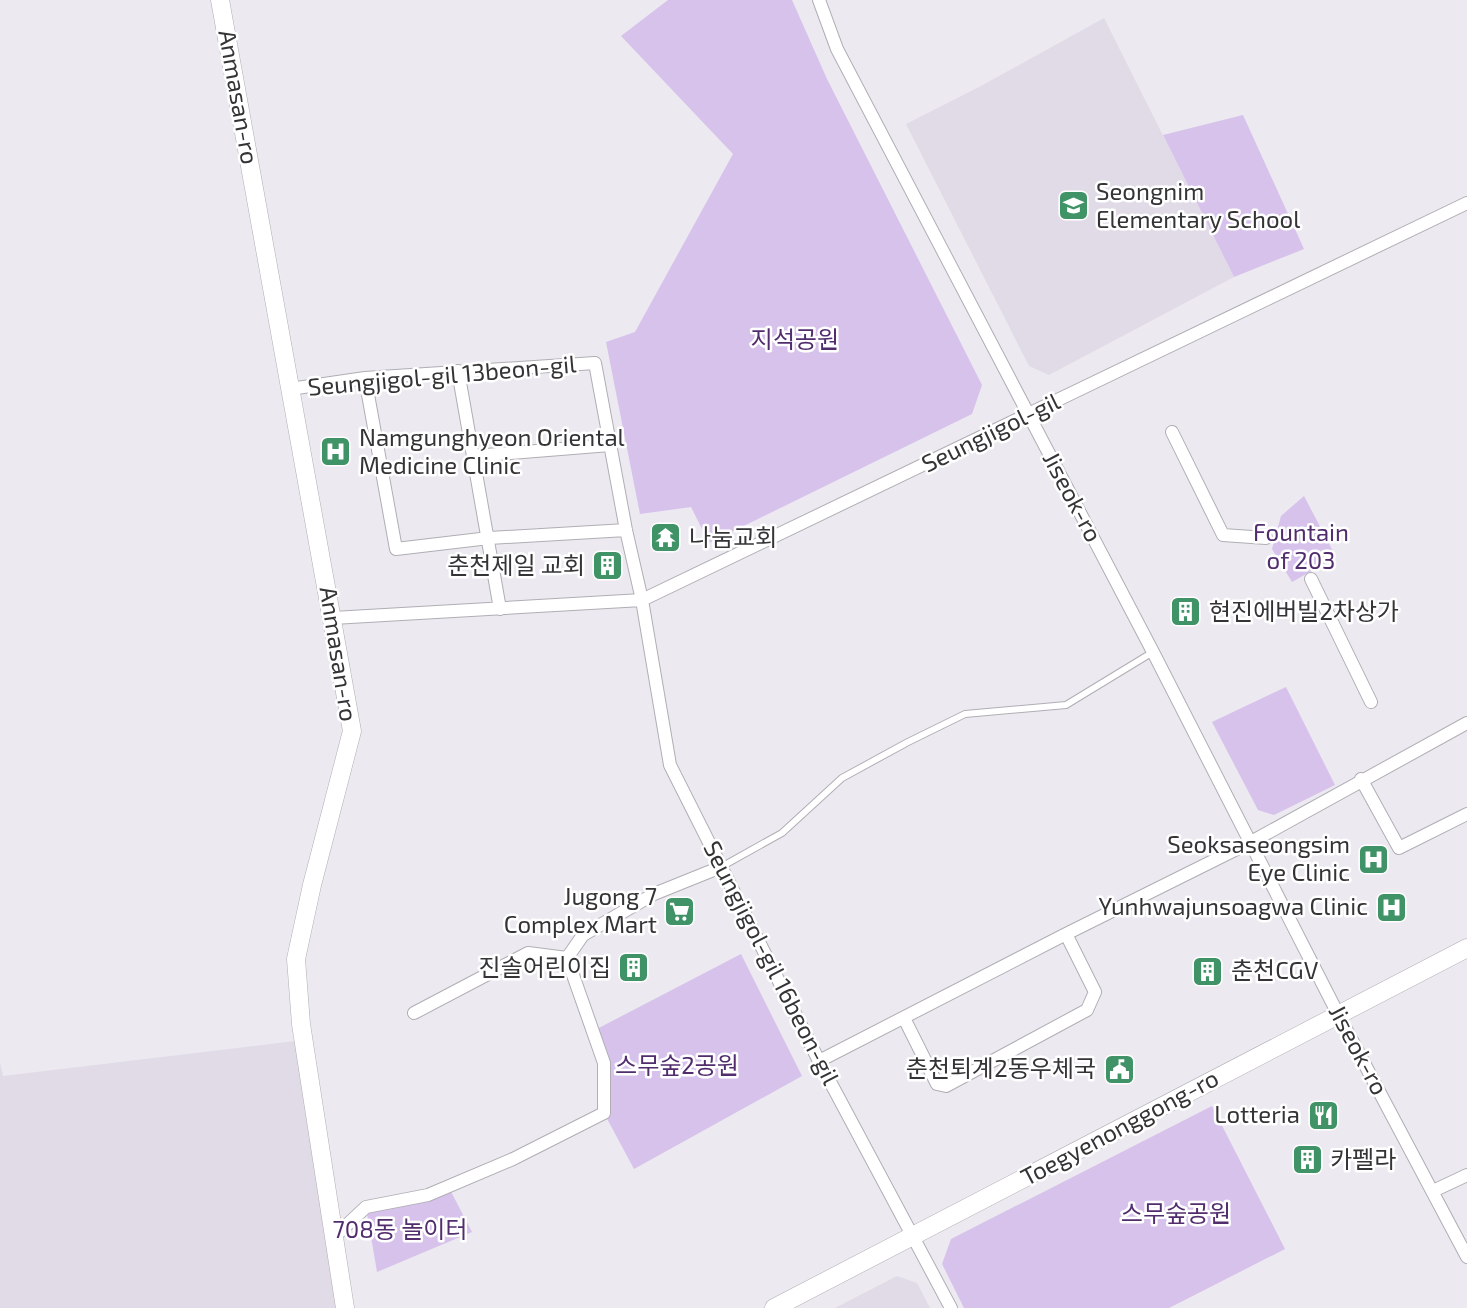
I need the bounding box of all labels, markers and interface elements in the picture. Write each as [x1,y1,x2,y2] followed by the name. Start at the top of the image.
[213,27,266,166] street label: Anmasan-ro
[1096,176,1300,233] place label: Seongnim Elementary School
[1056,189,1090,223] school or university icon: Seongnim Elementary School
[751,324,839,353] park label: 지석공원
[307,348,577,401] street label: Seungjigol-gil 13beon-gil
[916,386,1064,478] street label: Seungjigol-gil
[359,422,625,479] place label: Namgunghyeon Oriental Medicine Clinic
[319,435,353,469] hospital icon: Namgunghyeon Oriental Medicine Clinic
[1037,446,1109,546] street label: Jiseok-ro
[1253,517,1349,574] park label: Fountain of 203
[649,521,683,555] temple icon: 나눔교회
[689,522,777,551] place label: 나눔교회
[591,549,625,583] building icon: 춘천제일 교회
[447,550,585,579] place label: 춘천제일 교회
[315,584,364,723] street label: Anmasan-ro
[1169,595,1203,629] building icon: 현진에버빌2차상가
[1209,596,1399,625] place label: 현진에버빌2차상가
[1167,829,1350,886] place label: Seoksaseongsim Eye Clinic
[698,836,846,1089] street label: Seungjigol-gil 16beon-gil
[1356,842,1390,876] hospital icon: Seoksaseongsim Eye Clinic
[504,881,657,938] place label: Jugong 7 Complex Mart
[1374,890,1408,924] hospital icon: Yunhwajunsoagwa Clinic
[1099,891,1368,920] place label: Yunhwajunsoagwa Clinic
[663,894,697,928] supermarket icon: Jugong 7 Complex Mart
[617,951,651,985] building icon: 진솔어린이집
[479,952,611,981] place label: 진솔어린이집
[1191,954,1225,988] building icon: 춘천CGV
[1231,955,1319,984] place label: 춘천CGV
[1323,999,1395,1099] street label: Jiseok-ro
[615,1050,739,1079] park label: 스무숲2공원
[1102,1052,1136,1086] public building icon: 춘천퇴계2동우체국
[906,1053,1096,1082] place label: 춘천퇴계2동우체국
[1016,1062,1223,1191] street label: Toegyenonggong-ro
[1306,1098,1340,1132] restaurant icon: Lotteria
[1214,1099,1300,1128] place label: Lotteria
[1290,1143,1324,1177] building icon: 카펠라
[1330,1144,1396,1173] place label: 카펠라
[1121,1198,1231,1227] park label: 스무숲공원
[333,1214,468,1243] park label: 708동 놀이터

